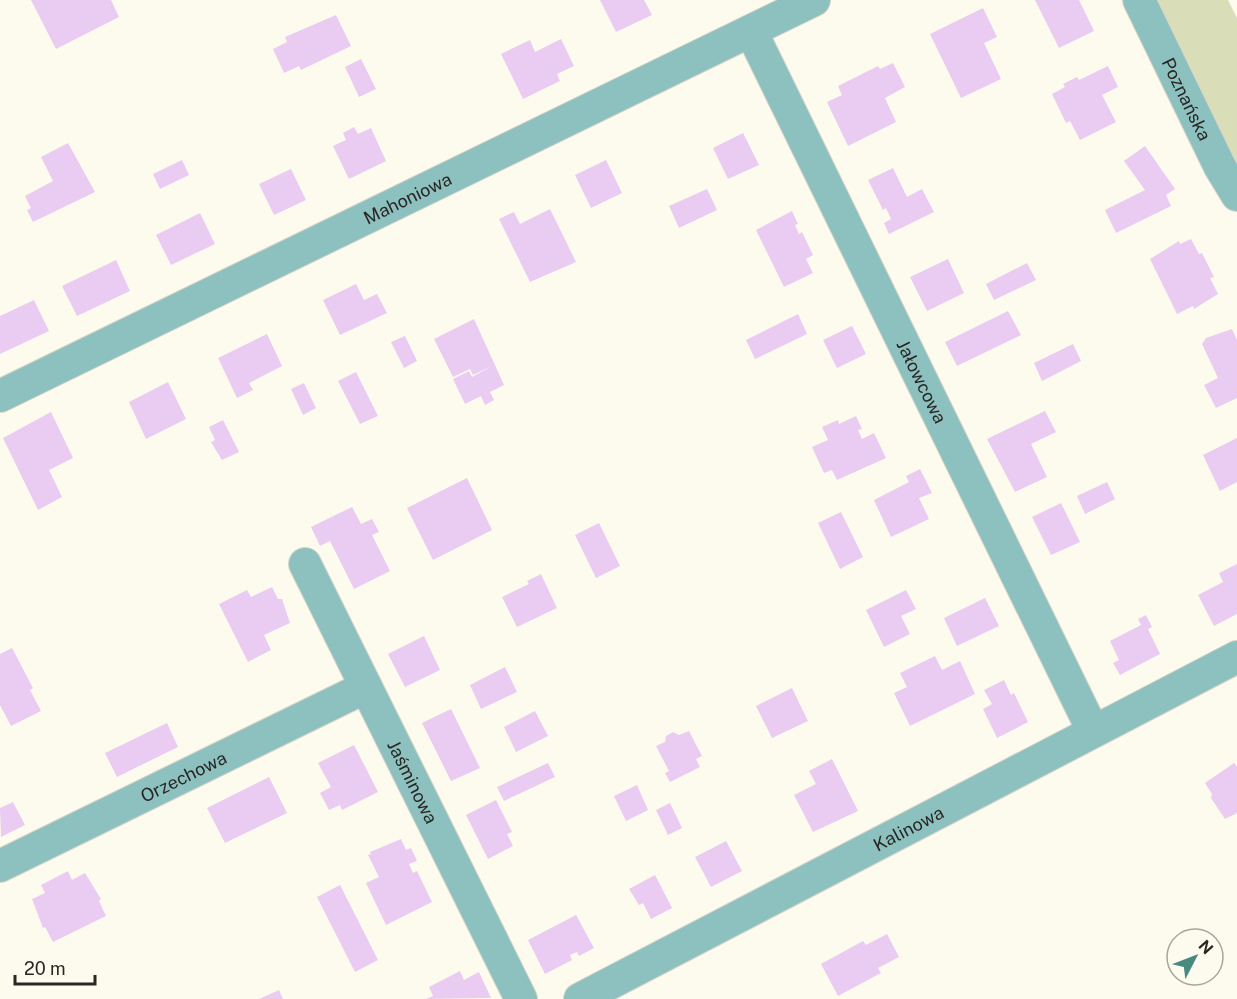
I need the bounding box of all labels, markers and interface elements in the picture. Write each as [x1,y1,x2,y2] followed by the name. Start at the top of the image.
[1158,54,1216,144] street label: Poznańska
[360,168,455,228] street label: Mahoniowa
[893,336,951,427] street label: Jałowcowa
[384,736,443,827] street label: Jaśminowa
[137,747,230,806] street label: Orzechowa
[870,801,947,855] street label: Kalinowa
[1165,927,1225,987] north arrow
[1195,936,1217,958] text: N
[15,948,94,986] scale bar
[24,958,66,979] text: 20 m

